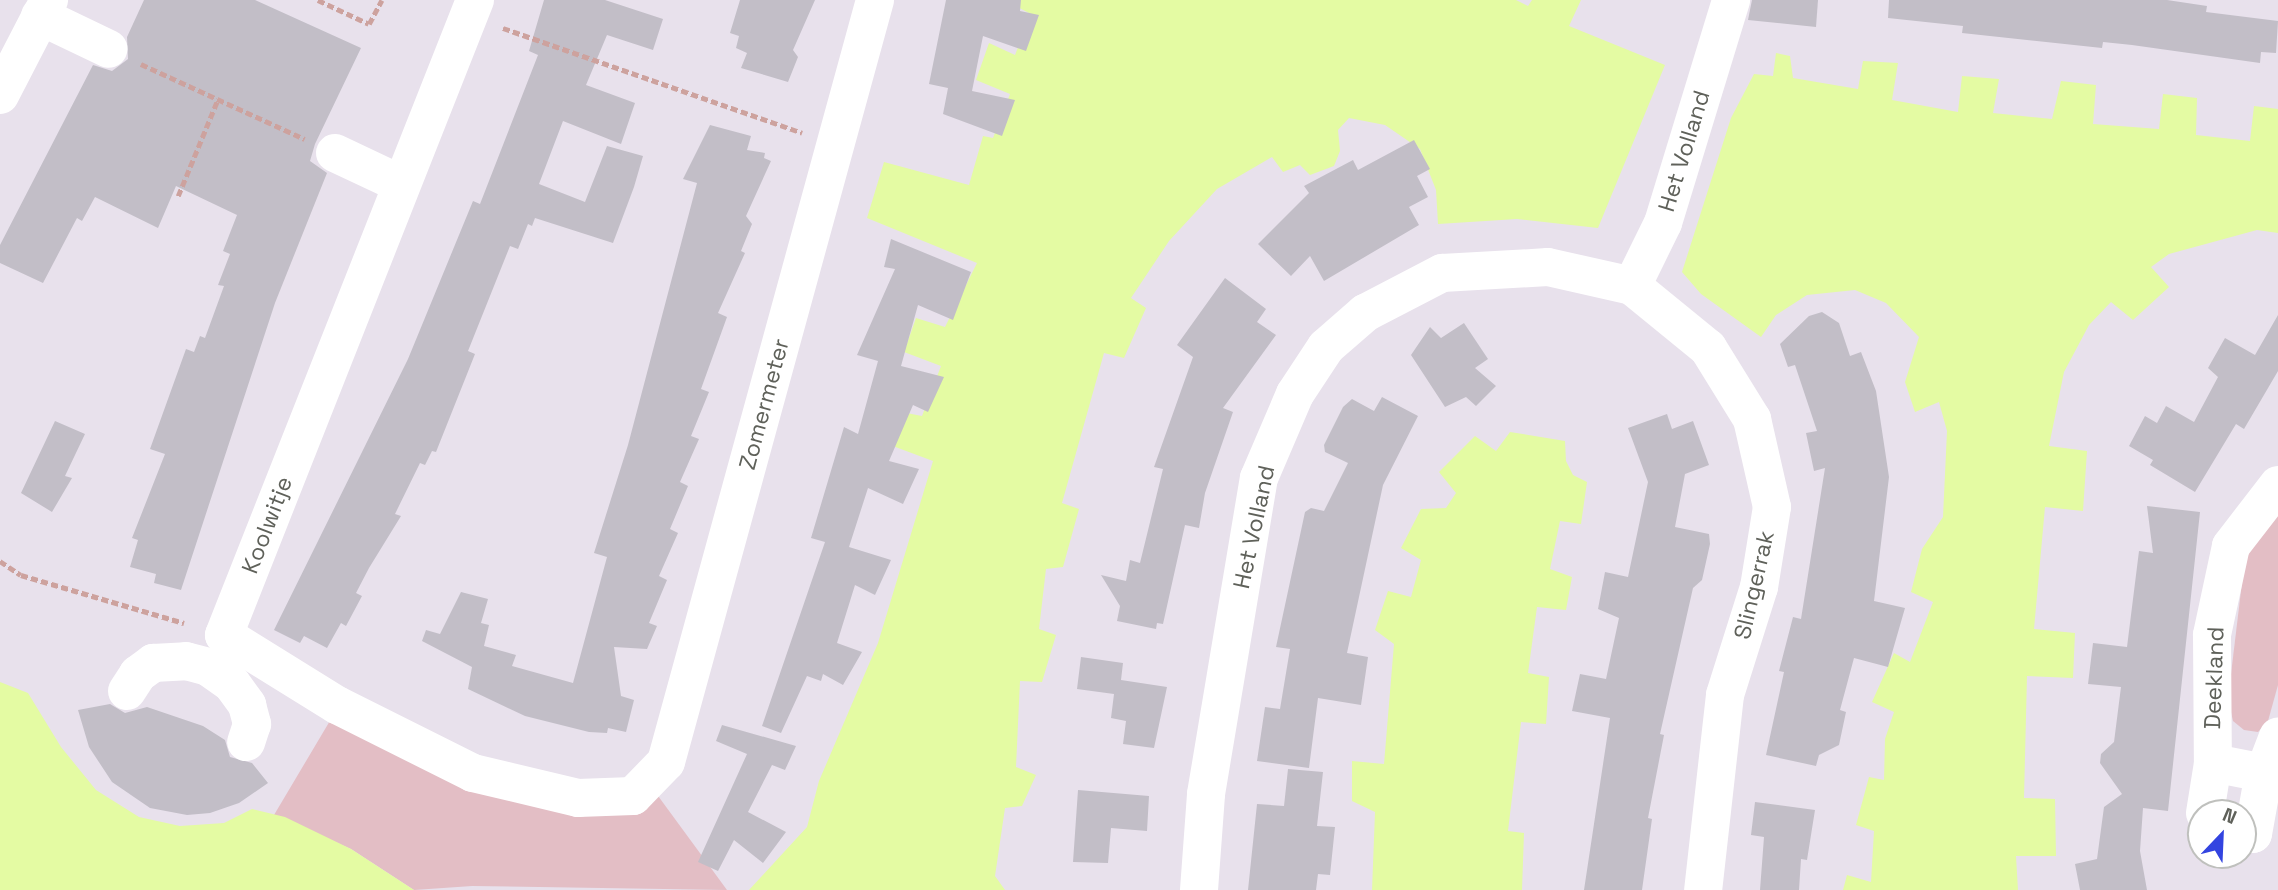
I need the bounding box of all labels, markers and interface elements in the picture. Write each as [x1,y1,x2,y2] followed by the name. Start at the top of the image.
[1652,87,1716,215] street label: Het Volland
[733,335,795,473] street label: Zomermeter
[1227,463,1281,591] street label: Het Volland
[236,473,298,577] street label: Koolwitje
[1728,528,1780,642] street label: Slingerrak
[2198,626,2230,730] street label: Deekland
[2187,799,2257,869] north arrow
[2219,802,2240,830] text: N

